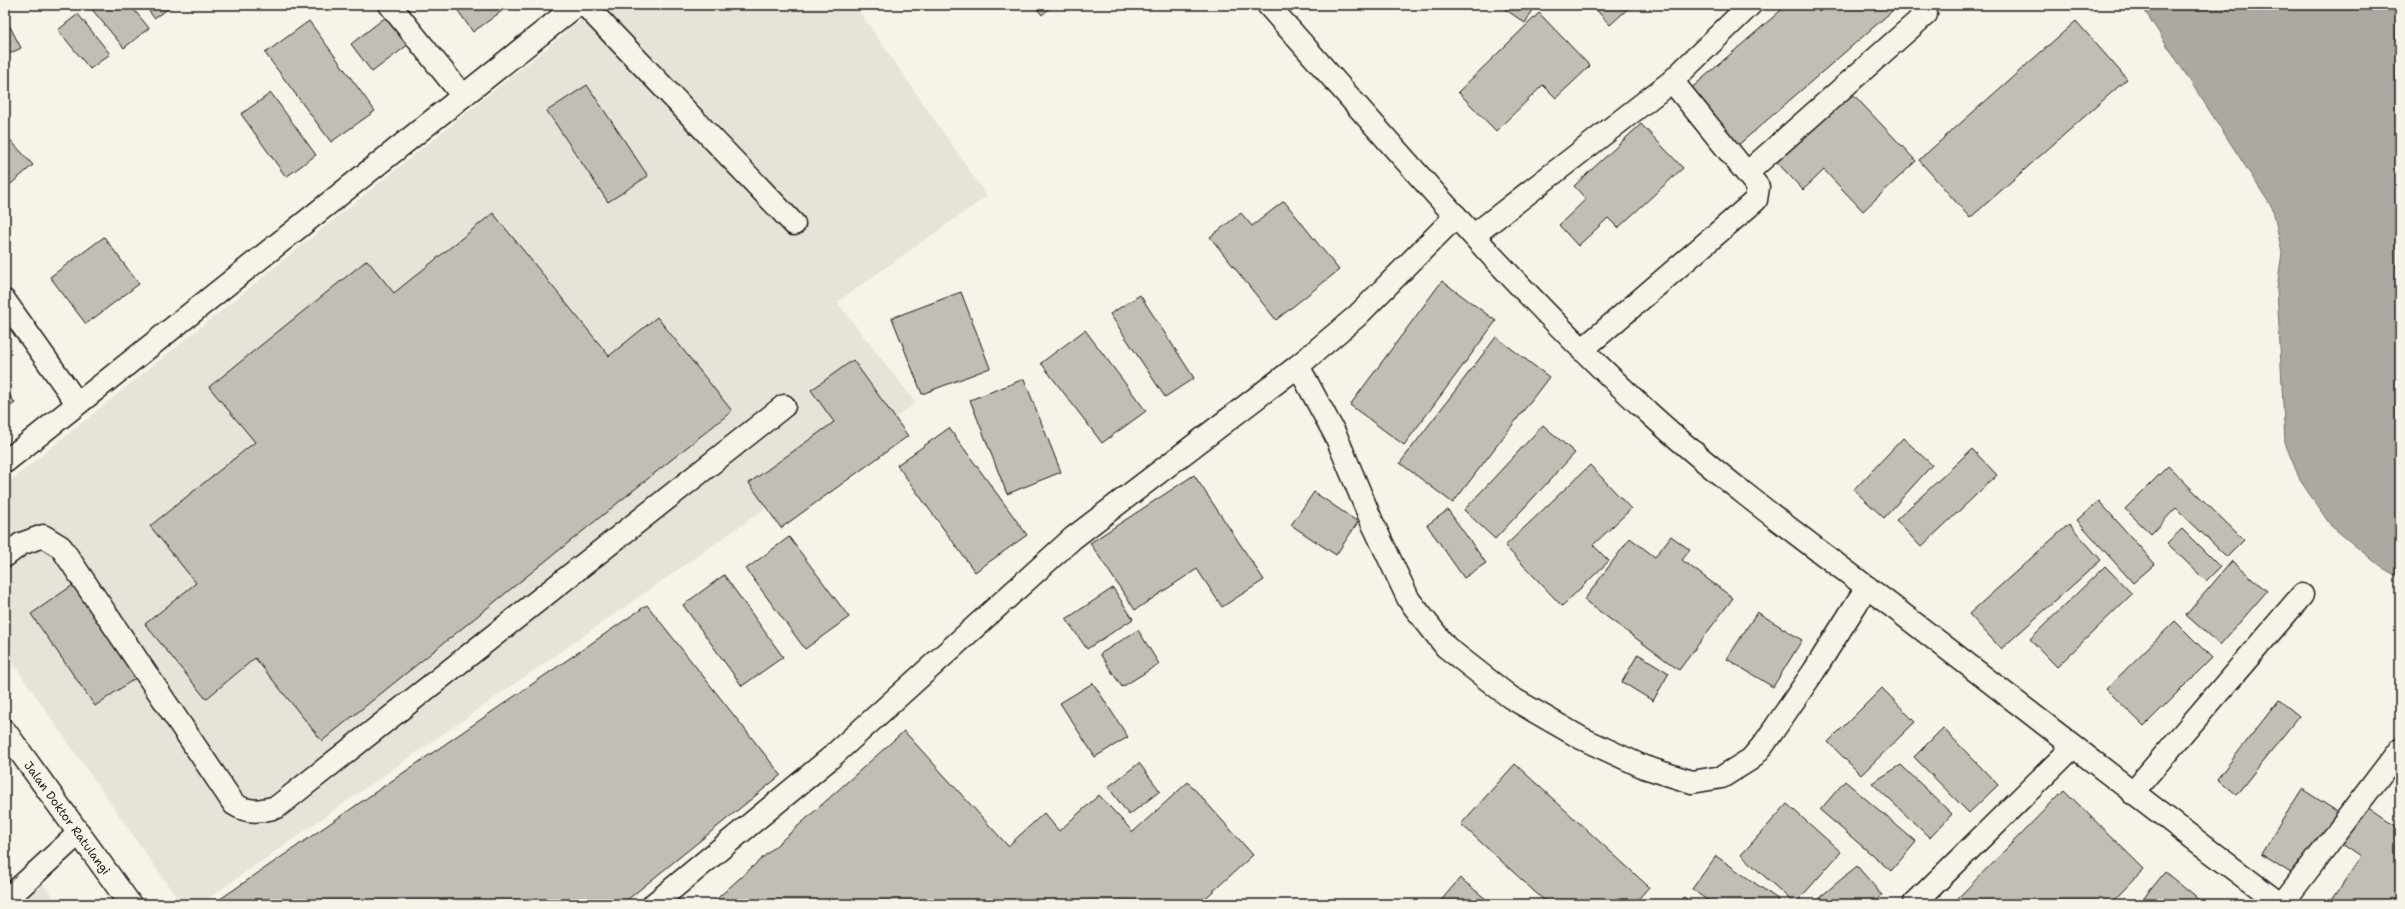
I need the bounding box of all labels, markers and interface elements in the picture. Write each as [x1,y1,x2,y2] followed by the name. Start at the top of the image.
[20,758,114,878] street label: Jalan Doktor Ratulangi

